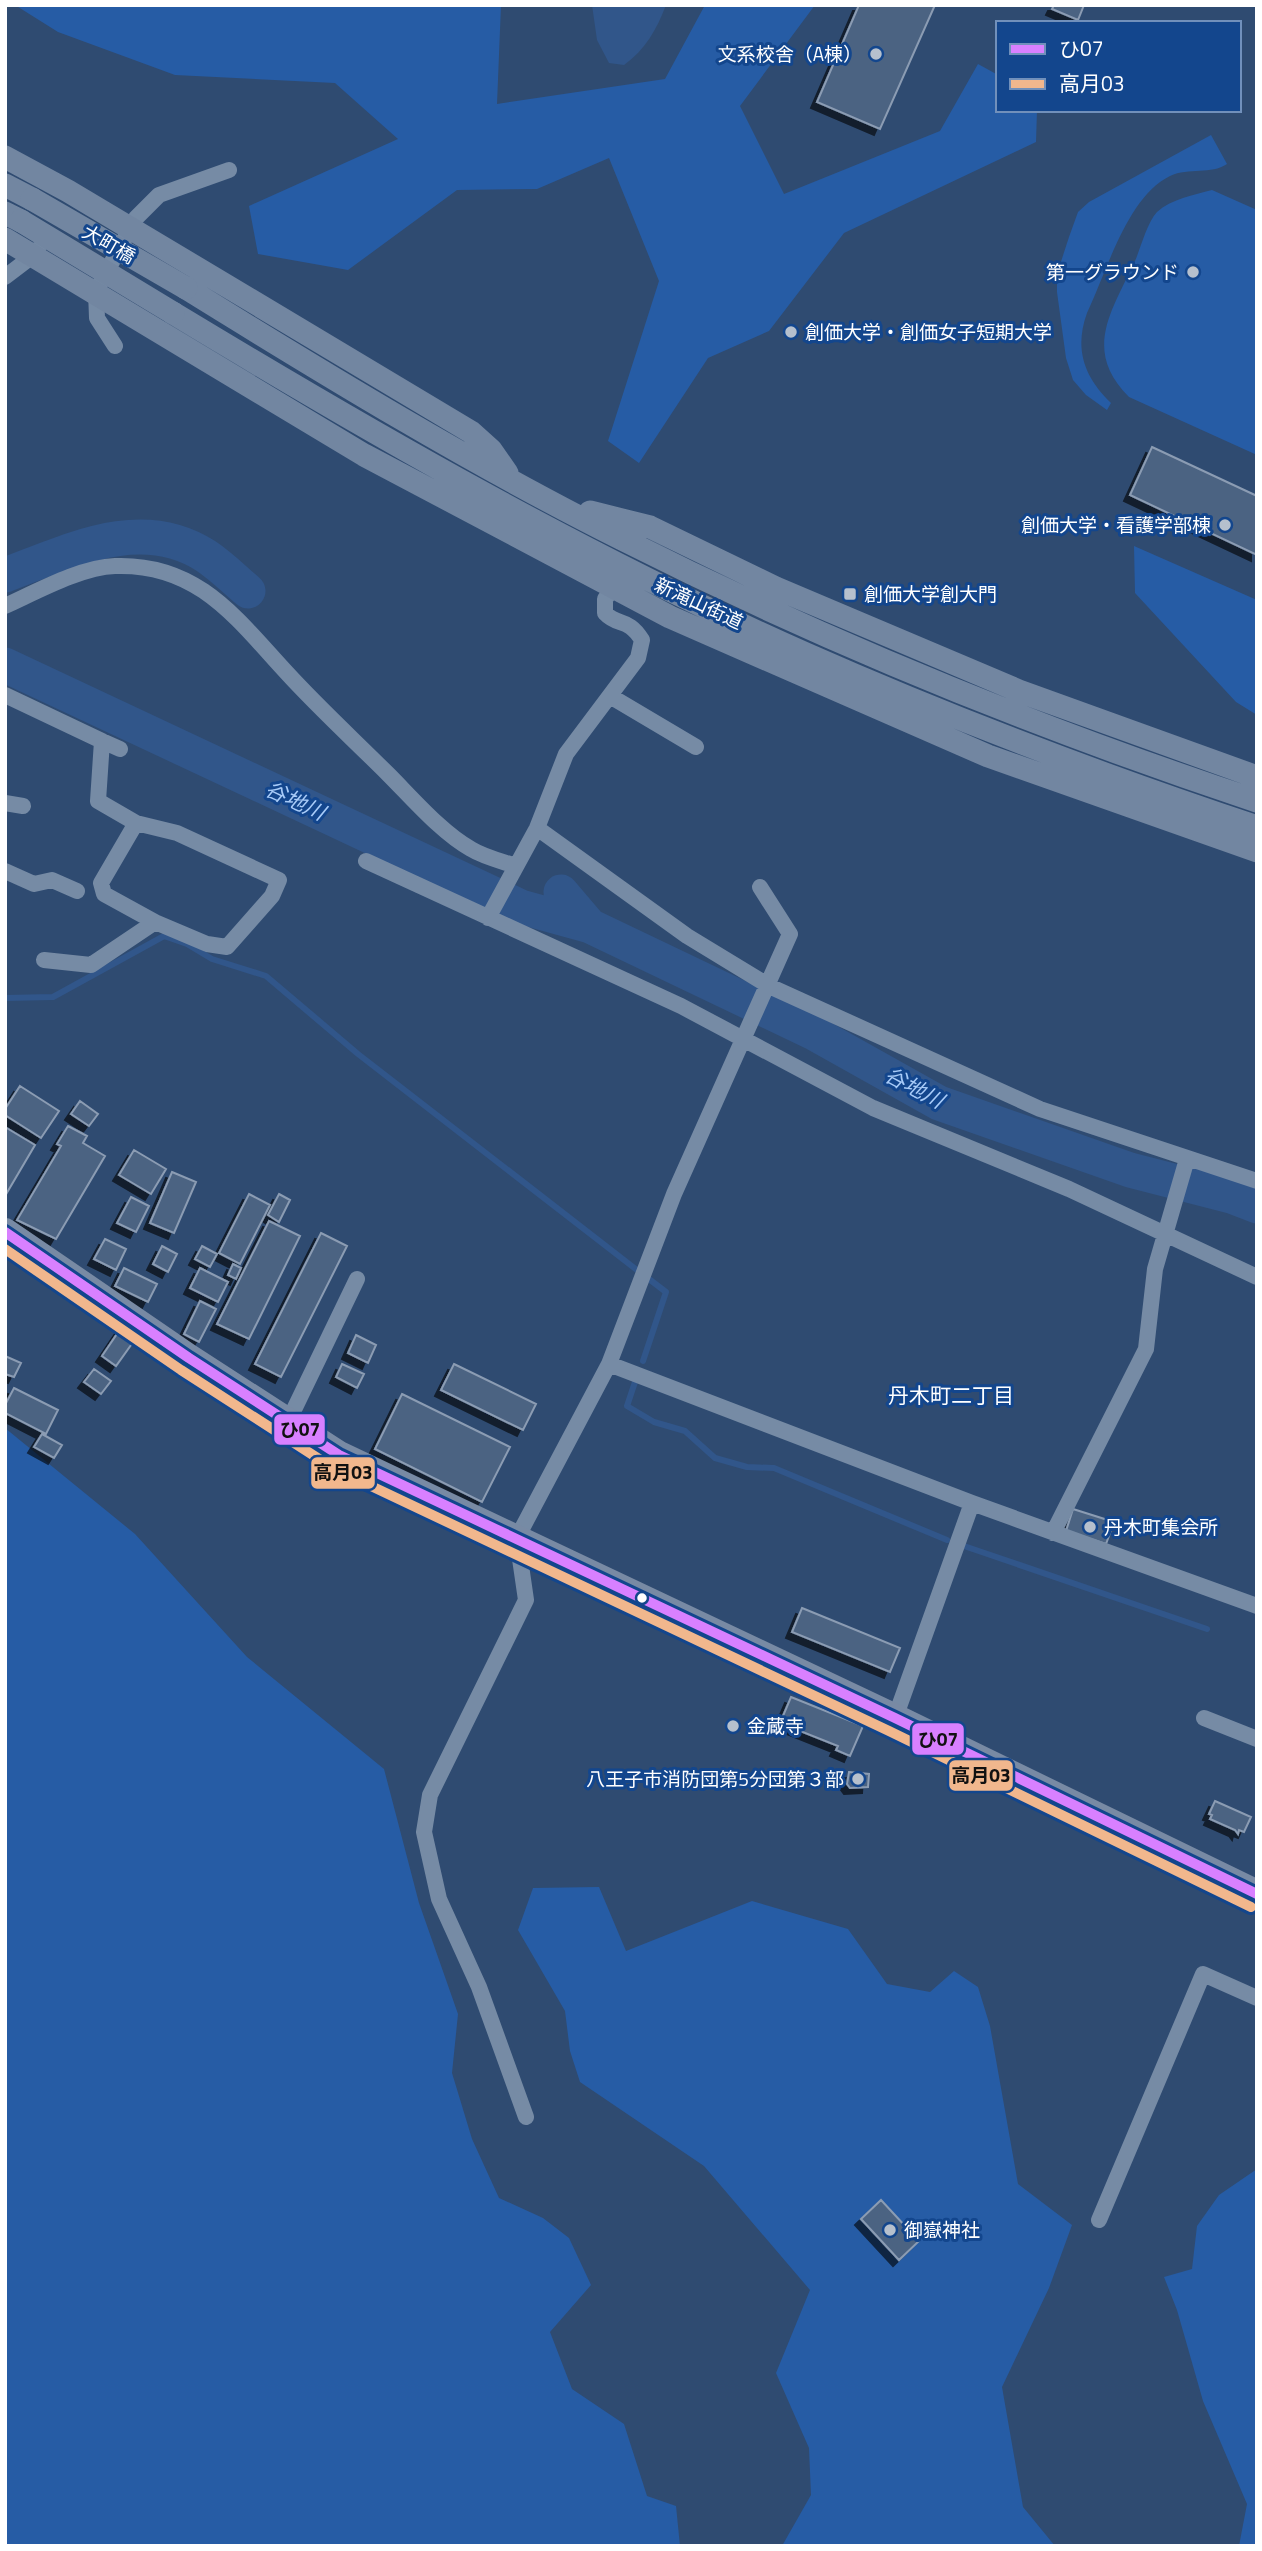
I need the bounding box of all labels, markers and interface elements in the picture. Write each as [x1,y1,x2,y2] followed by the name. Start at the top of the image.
[996,21,1241,112] legend
[1059,32,1104,64] text: ひ07
[718,39,862,68] place label: 文系校舎（A棟）
[868,46,884,62] marker: 文系校舎（A棟）
[1059,67,1125,99] text: 高月03
[77,217,141,270] street label: 大町橋
[1046,257,1179,286] place label: 第一グラウンド
[1185,264,1201,280] marker: 第一グラウンド
[805,317,1052,346] place label: 創価大学・創価女子短期大学
[783,324,799,340] marker: 創価大学・創価女子短期大学
[1021,510,1211,539] place label: 創価大学・看護学部棟
[1217,517,1233,533] marker: 創価大学・看護学部棟
[650,569,748,636] street label: 新滝山街道
[864,579,997,608] place label: 創価大学創大門
[842,586,858,602] marker: 創価大学創大門
[260,772,333,829] water label: 谷地川
[879,1058,952,1117] water label: 谷地川
[888,1379,1014,1411] district label: 丹木町二丁目
[273,1413,326,1446] line badge: ひ07
[280,1414,320,1443] text: ひ07
[310,1456,376,1490] line badge: 高月03
[313,1457,373,1486] text: 高月03
[1104,1512,1218,1541] place label: 丹木町集会所
[1082,1519,1098,1535] marker: 丹木町集会所
[635,1591,649,1605] unlabelled marker
[747,1711,804,1740] place label: 金蔵寺
[725,1718,741,1734] marker: 金蔵寺
[911,1722,965,1756] line badge: ひ07
[918,1724,958,1753] text: ひ07
[948,1759,1014,1792] line badge: 高月03
[951,1760,1011,1789] text: 高月03
[586,1764,844,1793] place label: 八王子市消防団第5分団第３部
[850,1771,866,1787] marker: 八王子市消防団第5分団第３部
[904,2215,980,2244] place label: 御嶽神社
[882,2222,898,2238] marker: 御嶽神社

